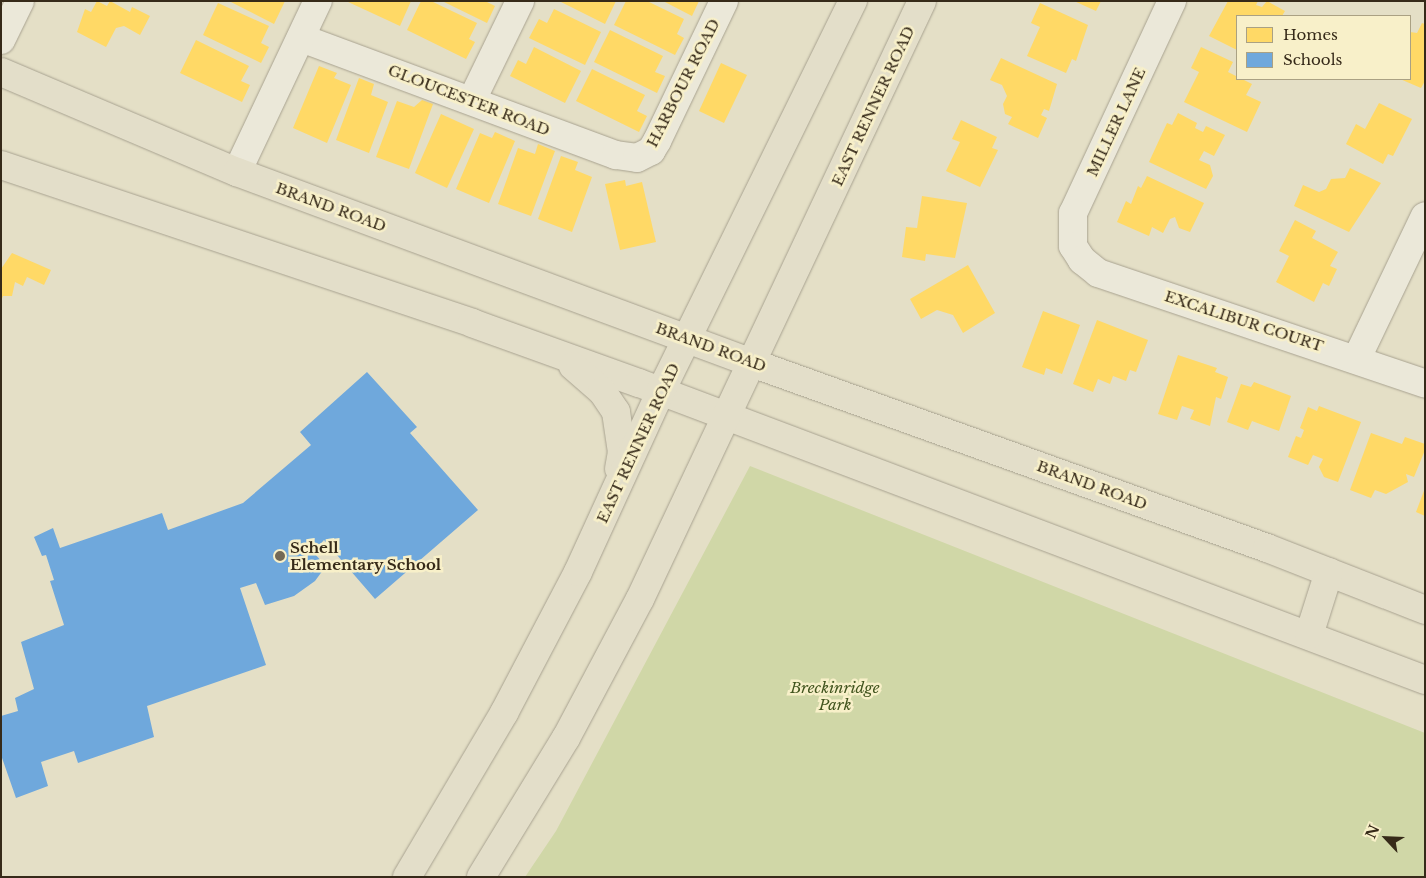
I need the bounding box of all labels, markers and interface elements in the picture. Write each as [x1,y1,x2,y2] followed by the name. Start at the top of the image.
[1236,15,1411,80] legend
[643,16,723,150] street label: HARBOUR ROAD
[828,23,918,189] street label: EAST RENNER ROAD
[1283,25,1338,44] text: Homes
[1283,50,1342,69] text: Schools
[385,61,553,139] street label: GLOUCESTER ROAD
[1083,65,1149,179] street label: MILLER LANE
[273,179,389,235] street label: BRAND ROAD
[1162,287,1326,355] street label: EXCALIBUR COURT
[653,319,769,375] street label: BRAND ROAD
[593,360,683,526] street label: EAST RENNER ROAD
[1034,457,1150,513] street label: BRAND ROAD
[290,538,442,573] place label: Schell Elementary School
[274,550,286,562] marker: Schell Elementary School
[790,678,880,713] park label: Breckinridge Park
[1361,813,1411,863] north arrow
[1361,822,1383,841] text: N

